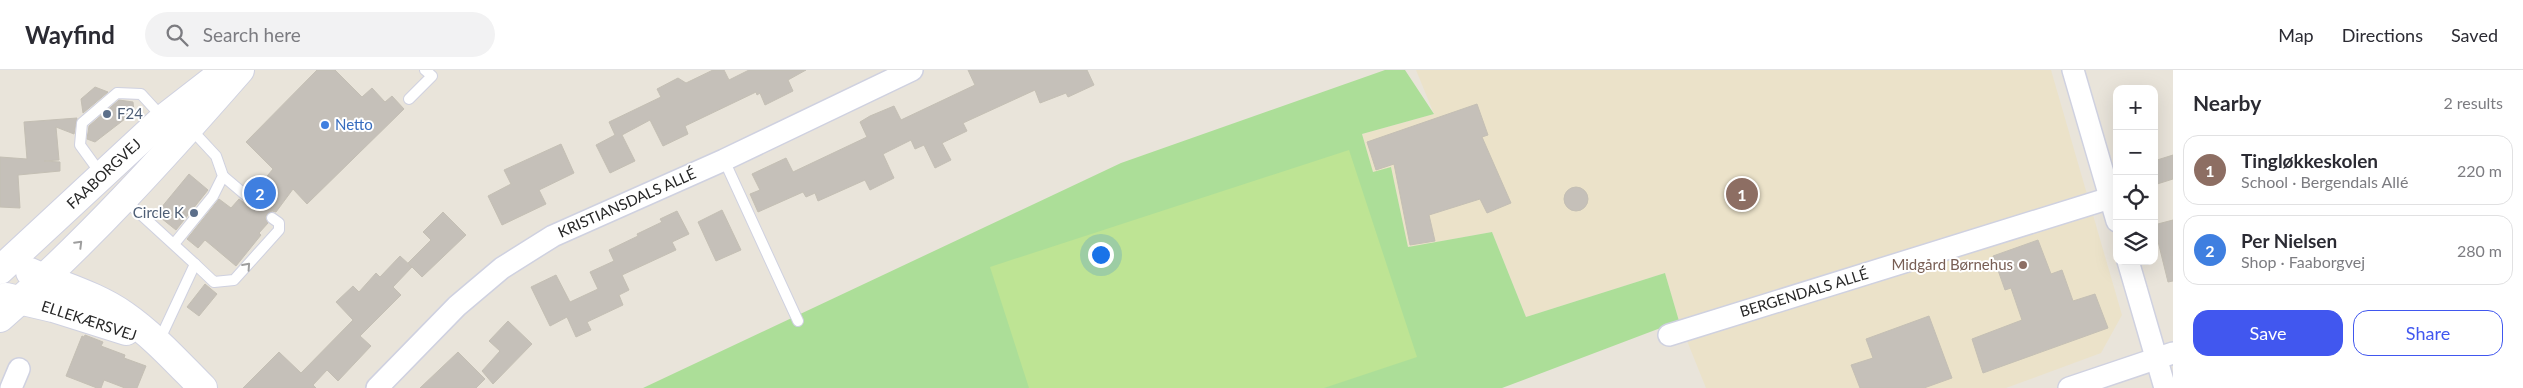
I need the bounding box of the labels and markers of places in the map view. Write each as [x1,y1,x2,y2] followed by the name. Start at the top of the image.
[117,104,143,122] place label: F24
[101,108,113,120] marker: F24
[335,115,373,133] place label: Netto
[319,119,331,131] marker: Netto
[244,174,276,212] pin: 2
[1726,175,1758,213] pin: 1
[133,203,184,221] place label: Circle K
[188,207,200,219] marker: Circle K
[1891,255,2013,273] place label: Midgård Børnehus
[2017,259,2029,271] marker: Midgård Børnehus

